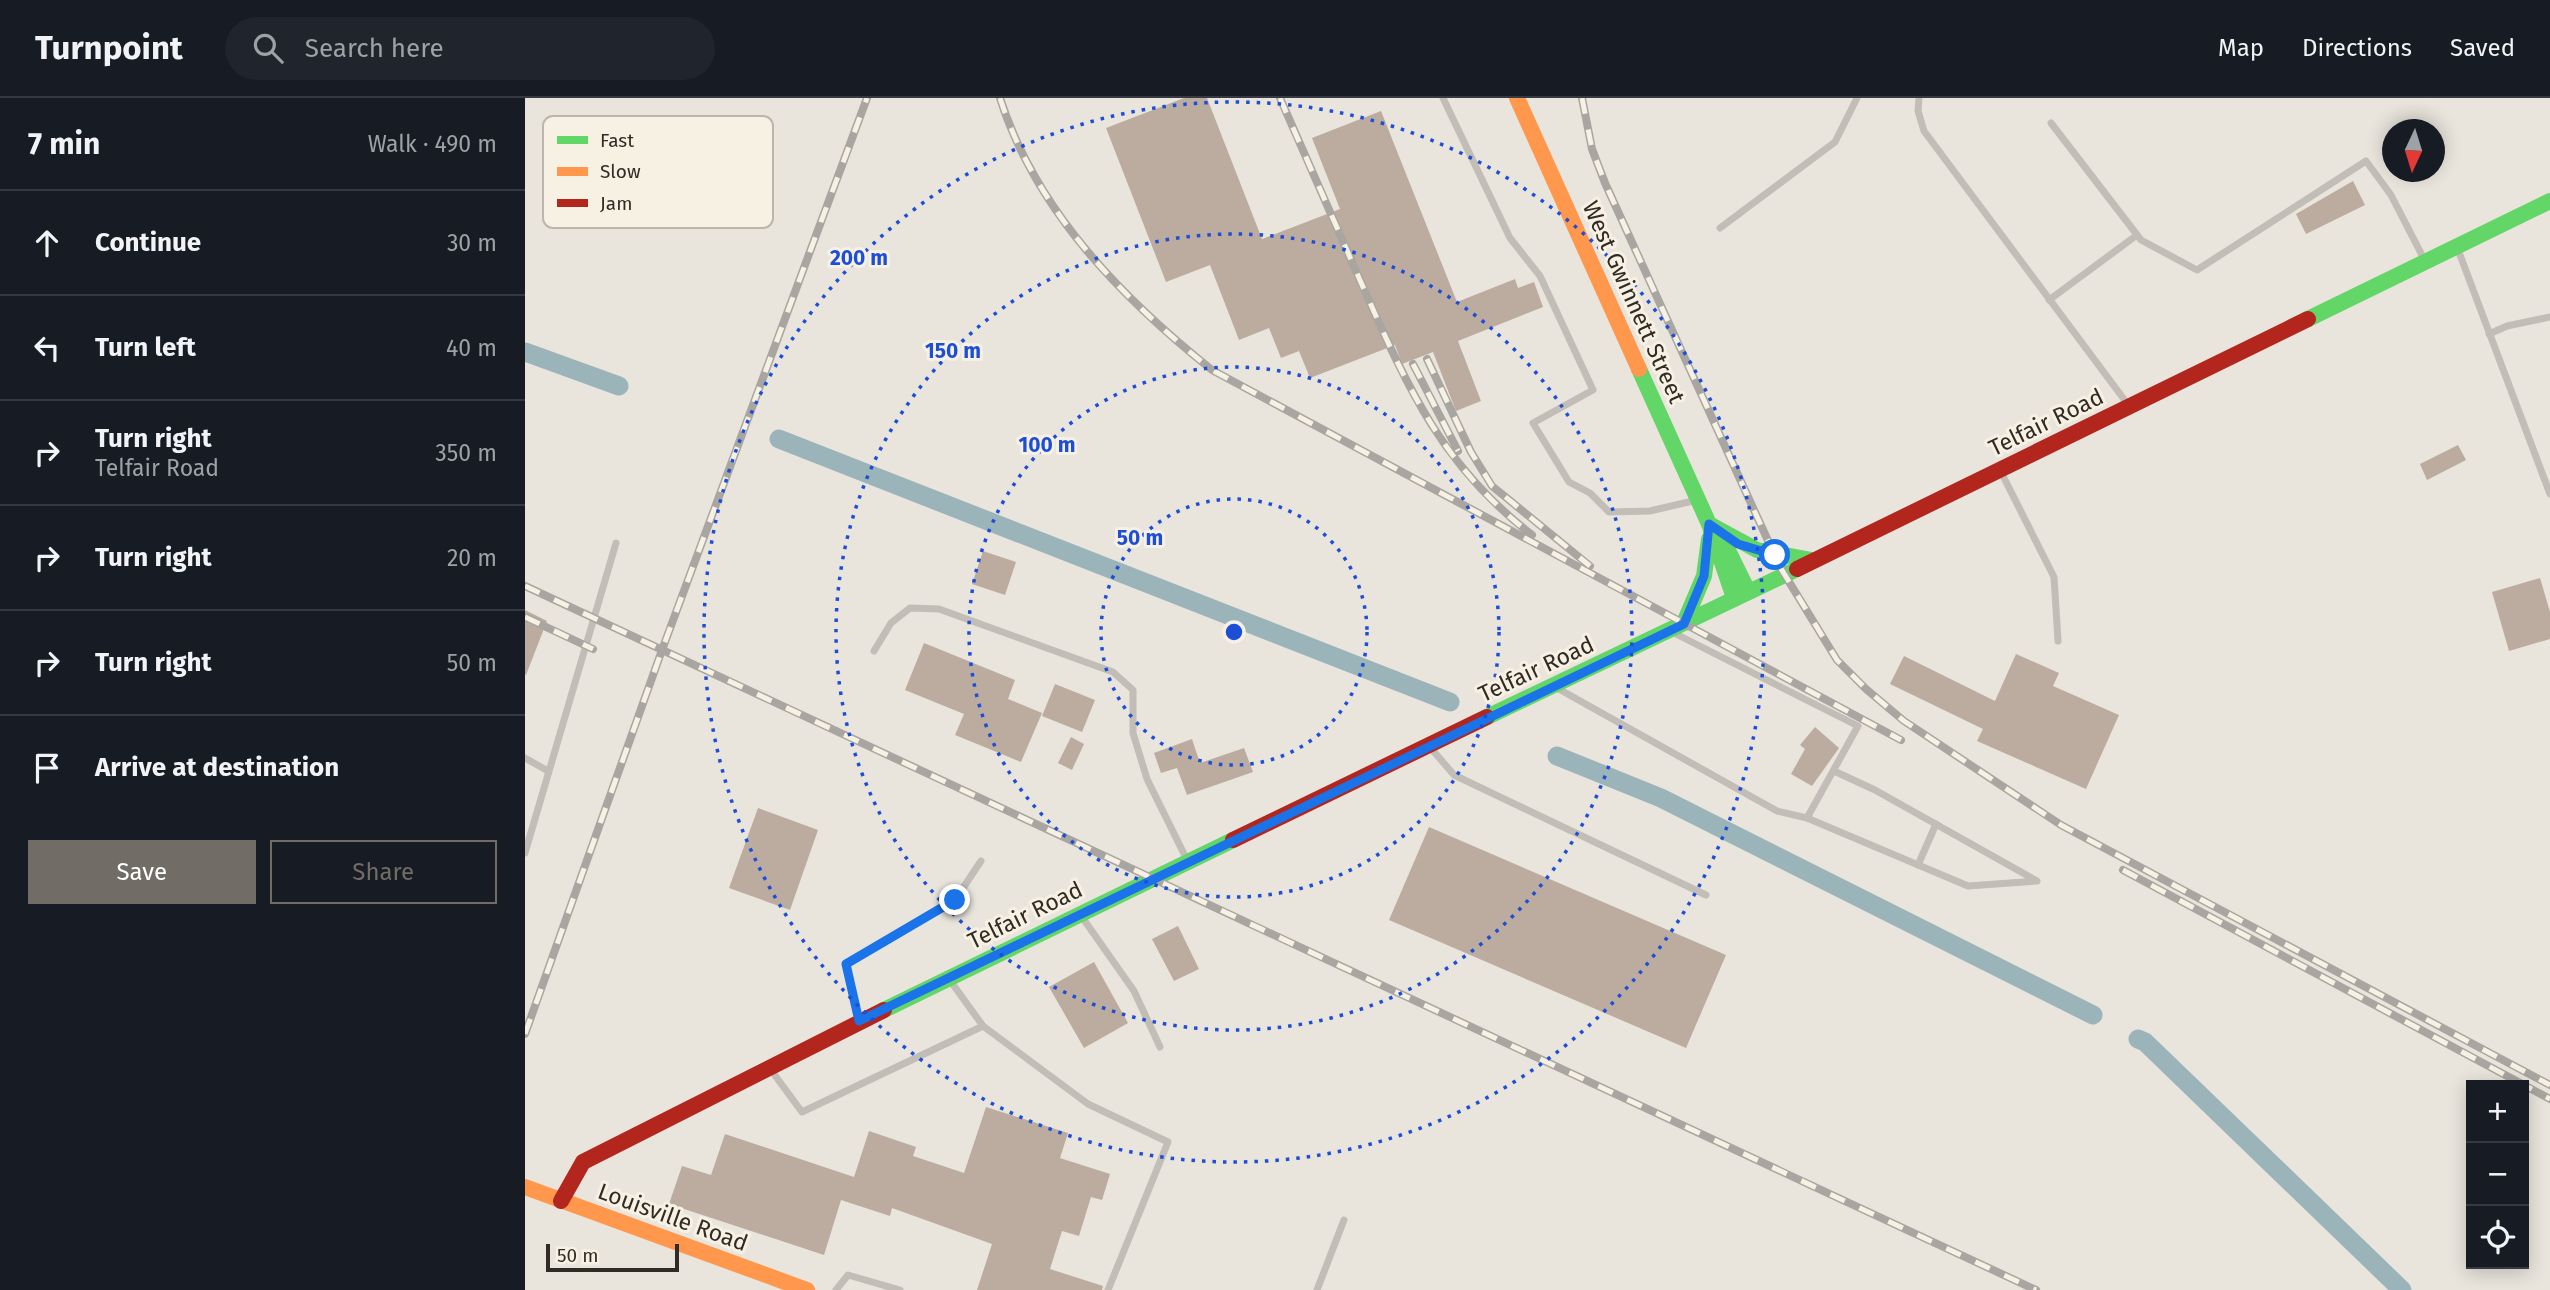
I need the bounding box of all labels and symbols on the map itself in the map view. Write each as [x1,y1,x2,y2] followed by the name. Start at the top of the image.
[543,116,773,228] legend
[2382,119,2445,182] north arrow
[600,129,634,152] text: Fast
[600,160,641,183] text: Slow
[600,192,632,215] text: Jam
[1577,196,1692,408] street label: West Gwinnett Street
[830,245,888,271] text: 200 m
[925,338,981,364] text: 150 m
[1984,382,2108,462] street label: Telfair Road
[1018,432,1076,458] text: 100 m
[1117,525,1163,551] text: 50 m
[1759,539,1790,570] route start
[1222,620,1246,644] centre of rings
[1474,630,1598,708] street label: Telfair Road
[963,875,1087,955] street label: Telfair Road
[939,884,970,915] route end
[594,1177,752,1257] street label: Louisville Road
[546,1241,679,1273] scale bar

